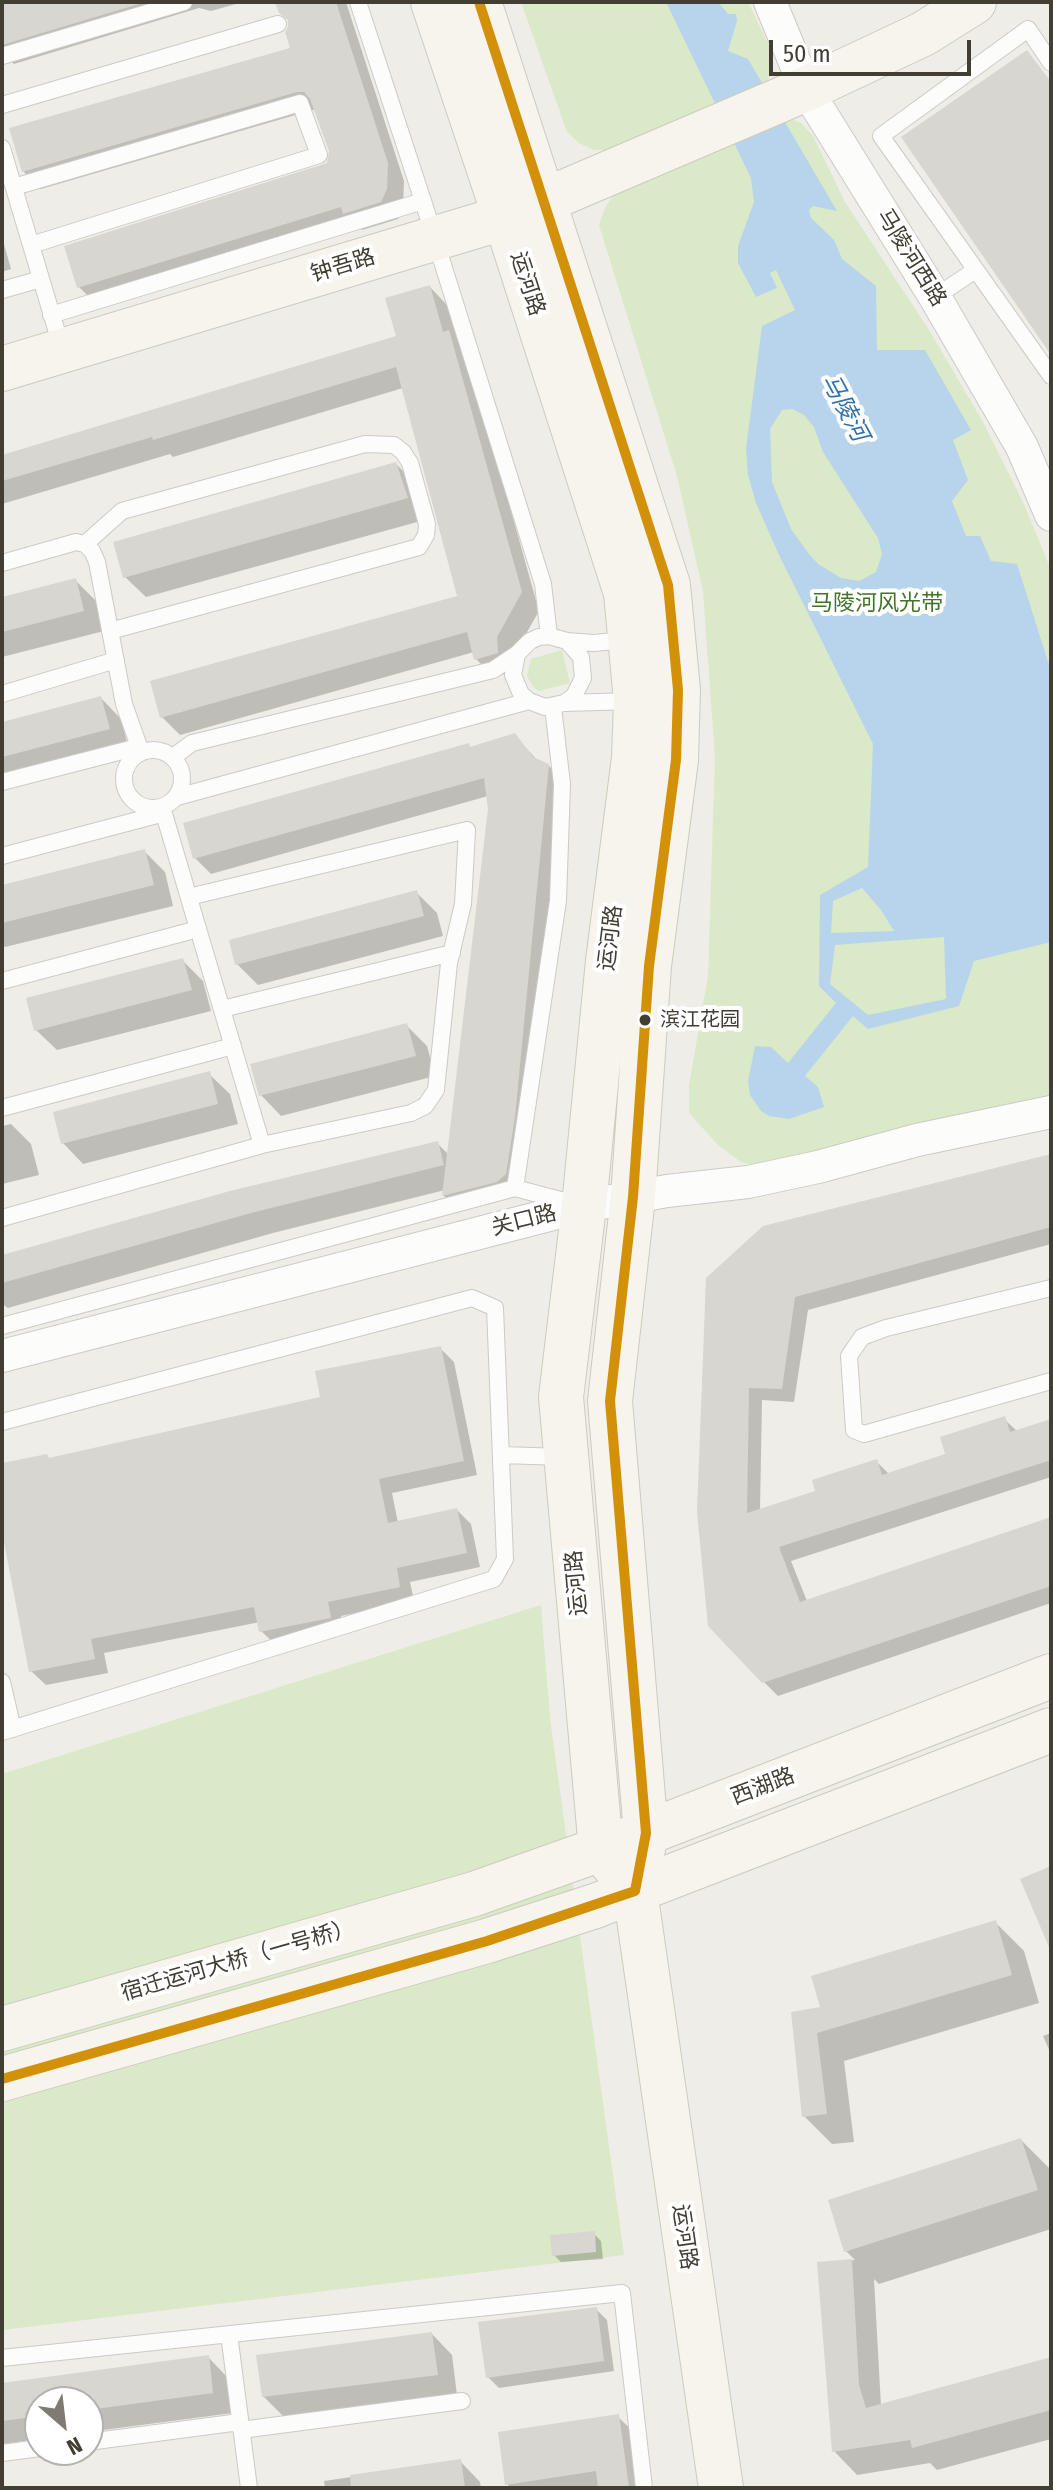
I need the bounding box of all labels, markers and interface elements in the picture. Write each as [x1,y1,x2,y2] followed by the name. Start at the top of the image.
[773,24,975,74] scale bar
[783,40,831,68] text: 50 m
[871,204,951,312] street label: 马陵河西路
[308,244,378,288] street label: 钟吾路
[504,249,550,319] street label: 运河路
[814,369,874,447] water label: 马陵河
[811,591,943,617] park label: 马陵河风光带
[594,904,628,972] street label: 运河路
[660,1008,740,1032] place label: 滨江花园
[637,1012,653,1028] marker: 滨江花园
[489,1200,559,1242] street label: 关口路
[561,1549,593,1617] street label: 运河路
[727,1763,799,1811] street label: 西湖路
[118,1915,358,2007] street label: 宿迁运河大桥（一号桥）
[666,2202,702,2272] street label: 运河路
[24,2386,104,2466] north arrow
[62,2431,87,2461] text: N

